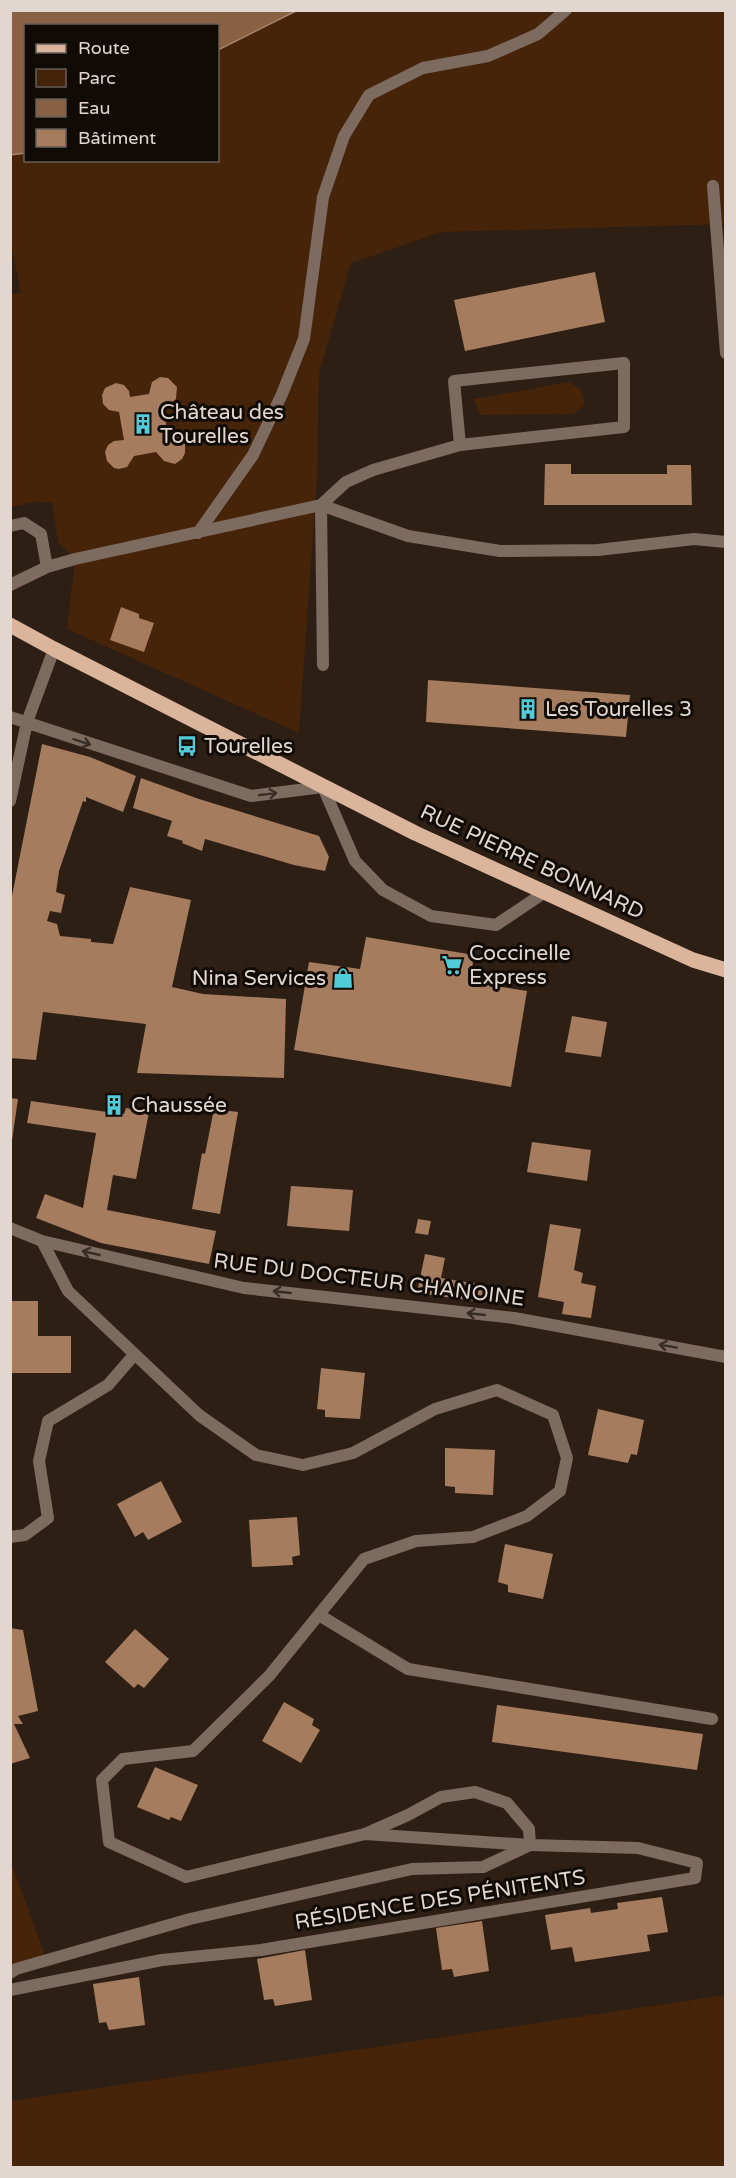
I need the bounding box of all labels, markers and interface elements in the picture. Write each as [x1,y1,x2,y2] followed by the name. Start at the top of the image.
[24,24,219,162] legend
[78,37,130,59] text: Route
[78,67,116,89] text: Parc
[78,97,110,119] text: Eau
[78,127,156,149] text: Bâtiment
[160,400,284,449] place label: Château des Tourelles
[131,412,155,436] building icon: Château des Tourelles
[516,697,540,721] building icon: Les Tourelles 3
[545,697,692,722] place label: Les Tourelles 3
[175,734,199,758] bus stop icon: Tourelles
[204,734,293,759] place label: Tourelles
[72,737,91,748] one-way arrow
[258,788,278,799] one-way arrow
[416,799,648,925] street label: RUE PIERRE BONNARD
[469,941,571,990] place label: Coccinelle Express
[440,953,464,977] supermarket icon: Coccinelle Express
[192,966,326,991] place label: Nina Services
[331,966,355,990] shop icon: Nina Services
[102,1093,126,1117] building icon: Chaussée
[131,1093,227,1118] place label: Chaussée
[82,1246,101,1258] one-way arrow
[212,1249,526,1311] street label: RUE DU DOCTEUR CHANOINE
[273,1286,293,1297] one-way arrow
[467,1308,486,1319] one-way arrow
[659,1340,678,1351] one-way arrow
[293,1865,587,1935] street label: RÉSIDENCE DES PÉNITENTS

